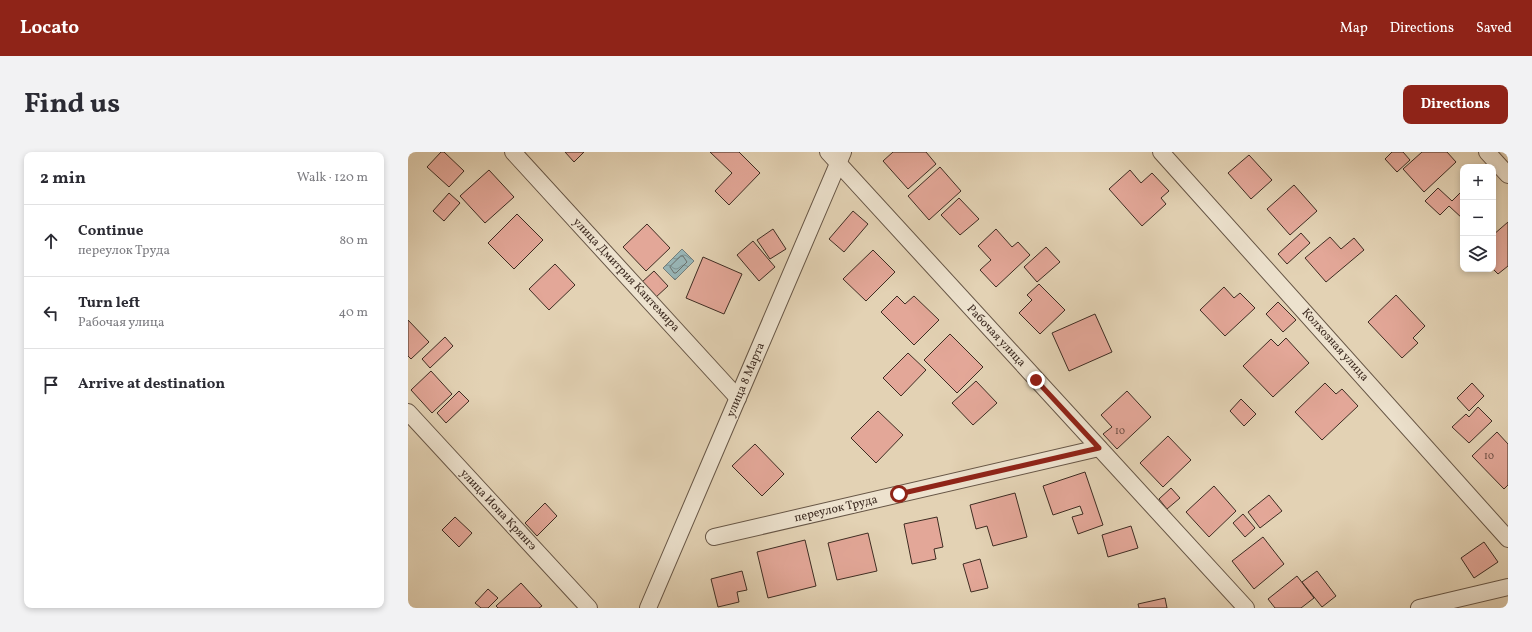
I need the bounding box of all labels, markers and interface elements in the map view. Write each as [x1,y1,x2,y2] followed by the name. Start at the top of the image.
[20,15,79,41] text: Locato
[1340,19,1368,38] text: Map
[1390,19,1454,38] text: Directions
[1476,19,1512,38] text: Saved
[24,85,120,124] text: Find us
[1403,85,1508,124] button: Directions
[1460,164,1496,272] map controls
[1460,164,1496,200] button: +
[40,167,86,190] text: 2 min
[297,169,368,187] text: Walk · 120 m
[1460,200,1496,236] button: −
[569,215,683,335] street label: улица Дмитрия Кантемира
[78,221,143,242] text: Continue
[40,230,62,252] icon: ahead
[339,232,368,250] text: 80 m
[1460,236,1496,272] button: layers
[78,242,170,260] text: переулок Труда
[78,293,140,314] text: Turn left
[963,301,1029,371] street label: Рабочая улица
[40,302,62,324] icon: left
[339,304,368,322] text: 40 m
[1298,305,1372,385] street label: Колхозная улица
[78,314,164,332] text: Рабочая улица
[723,340,769,420] street label: улица 8 Марта
[1027,371,1045,389] route end
[40,374,62,396] icon: arrive
[78,374,225,395] text: Arrive at destination
[1115,424,1125,438] house number: 10
[1484,449,1494,463] house number: 10
[456,466,540,554] street label: улица Иона Крянгэ
[890,485,908,503] route start
[793,492,879,526] street label: переулок Труда

